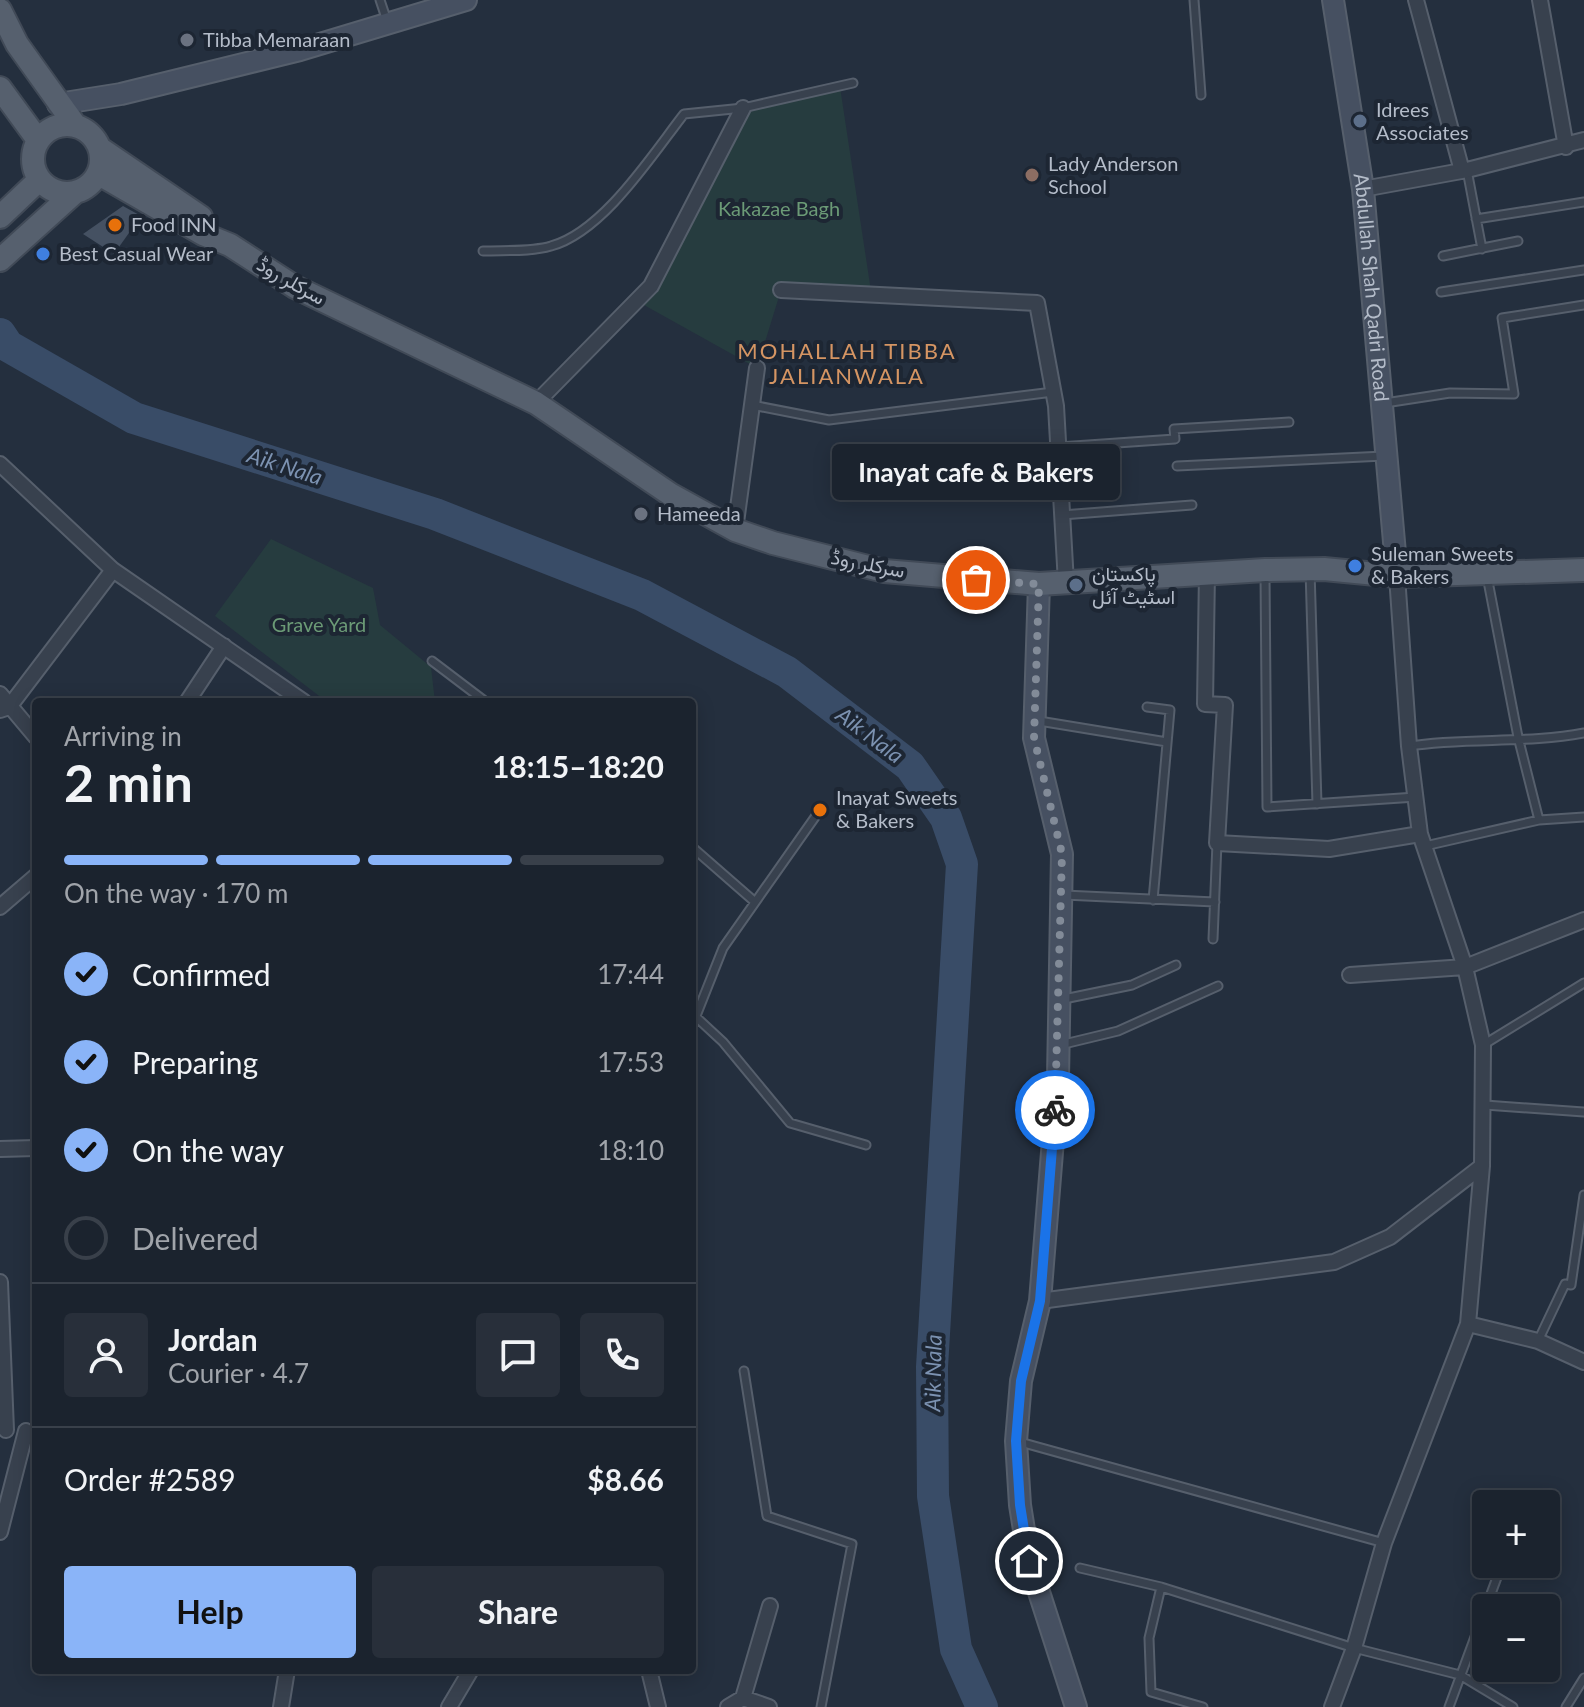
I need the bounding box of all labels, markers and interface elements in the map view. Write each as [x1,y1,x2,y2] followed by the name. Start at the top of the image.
[203,27,350,51] place label: Tibba Memaraan
[178,31,196,49] marker: Tibba Memaraan
[1376,97,1469,144] place label: Idrees Associates
[1351,112,1369,130] marker: Idrees Associates
[1048,151,1178,198] place label: Lady Anderson School
[1023,166,1041,184] marker: Lady Anderson School
[1350,171,1395,402] street label: Abdullah Shah Qadri Road
[718,196,840,220] park label: Kakazae Bagh
[131,212,217,236] place label: Food INN
[106,216,124,234] marker: Food INN
[59,241,214,265] place label: Best Casual Wear
[34,245,52,263] marker: Best Casual Wear
[252,251,330,311] street label: سرکلر روڈ
[737,337,957,389] district label: MOHALLAH TIBBA JALIANWALA
[243,440,326,490] water label: Aik Nala
[832,444,1120,500] callout: Inayat cafe & Bakers
[858,456,1094,488] text: Inayat cafe & Bakers
[657,501,741,525] place label: Hameeda
[632,505,650,523] marker: Hameeda
[1371,541,1514,588] place label: Suleman Sweets & Bakers
[829,544,907,584] street label: سرکلر روڈ
[942,546,1010,614] pin
[1346,557,1364,575] marker: Suleman Sweets & Bakers
[954,558,998,602] icon: bag
[1092,561,1175,609] place label: پاکستان اسٹیٹ آئل
[1067,576,1085,594] marker: پاکستان اسٹیٹ آئل
[272,612,366,636] park label: Grave Yard
[831,700,909,769] water label: Aik Nala
[64,720,182,752] text: Arriving in
[492,748,664,784] text: 18:15–18:20
[64,751,193,813] text: 2 min
[836,785,957,832] place label: Inayat Sweets & Bakers
[811,801,829,819] marker: Inayat Sweets & Bakers
[64,877,288,909] text: On the way · 170 m
[64,952,108,996] icon: check
[132,956,271,992] text: Confirmed
[597,958,664,990] text: 17:44
[64,1040,108,1084] icon: check
[132,1044,258,1080] text: Preparing
[597,1046,664,1078] text: 17:53
[1015,1070,1095,1150] courier
[1033,1088,1077,1132] icon: bike
[64,1128,108,1172] icon: check
[132,1132,284,1168] text: On the way
[597,1134,664,1166] text: 18:10
[132,1220,259,1256] text: Delivered
[64,1313,148,1397] button: person
[476,1313,560,1397] button: chat
[580,1313,664,1397] button: phone
[168,1321,258,1357] text: Jordan
[918,1334,947,1413] water label: Aik Nala
[168,1357,309,1389] text: Courier · 4.7
[64,1461,236,1497] text: Order #2589
[587,1461,664,1497] text: $8.66
[1472,1490,1560,1682] map controls
[1472,1490,1560,1578] button: +
[995,1527,1063,1595] pin
[1007,1539,1051,1583] icon: home
[64,1566,356,1658] button: Help
[372,1566,664,1658] button: Share
[1472,1594,1560,1682] button: −

